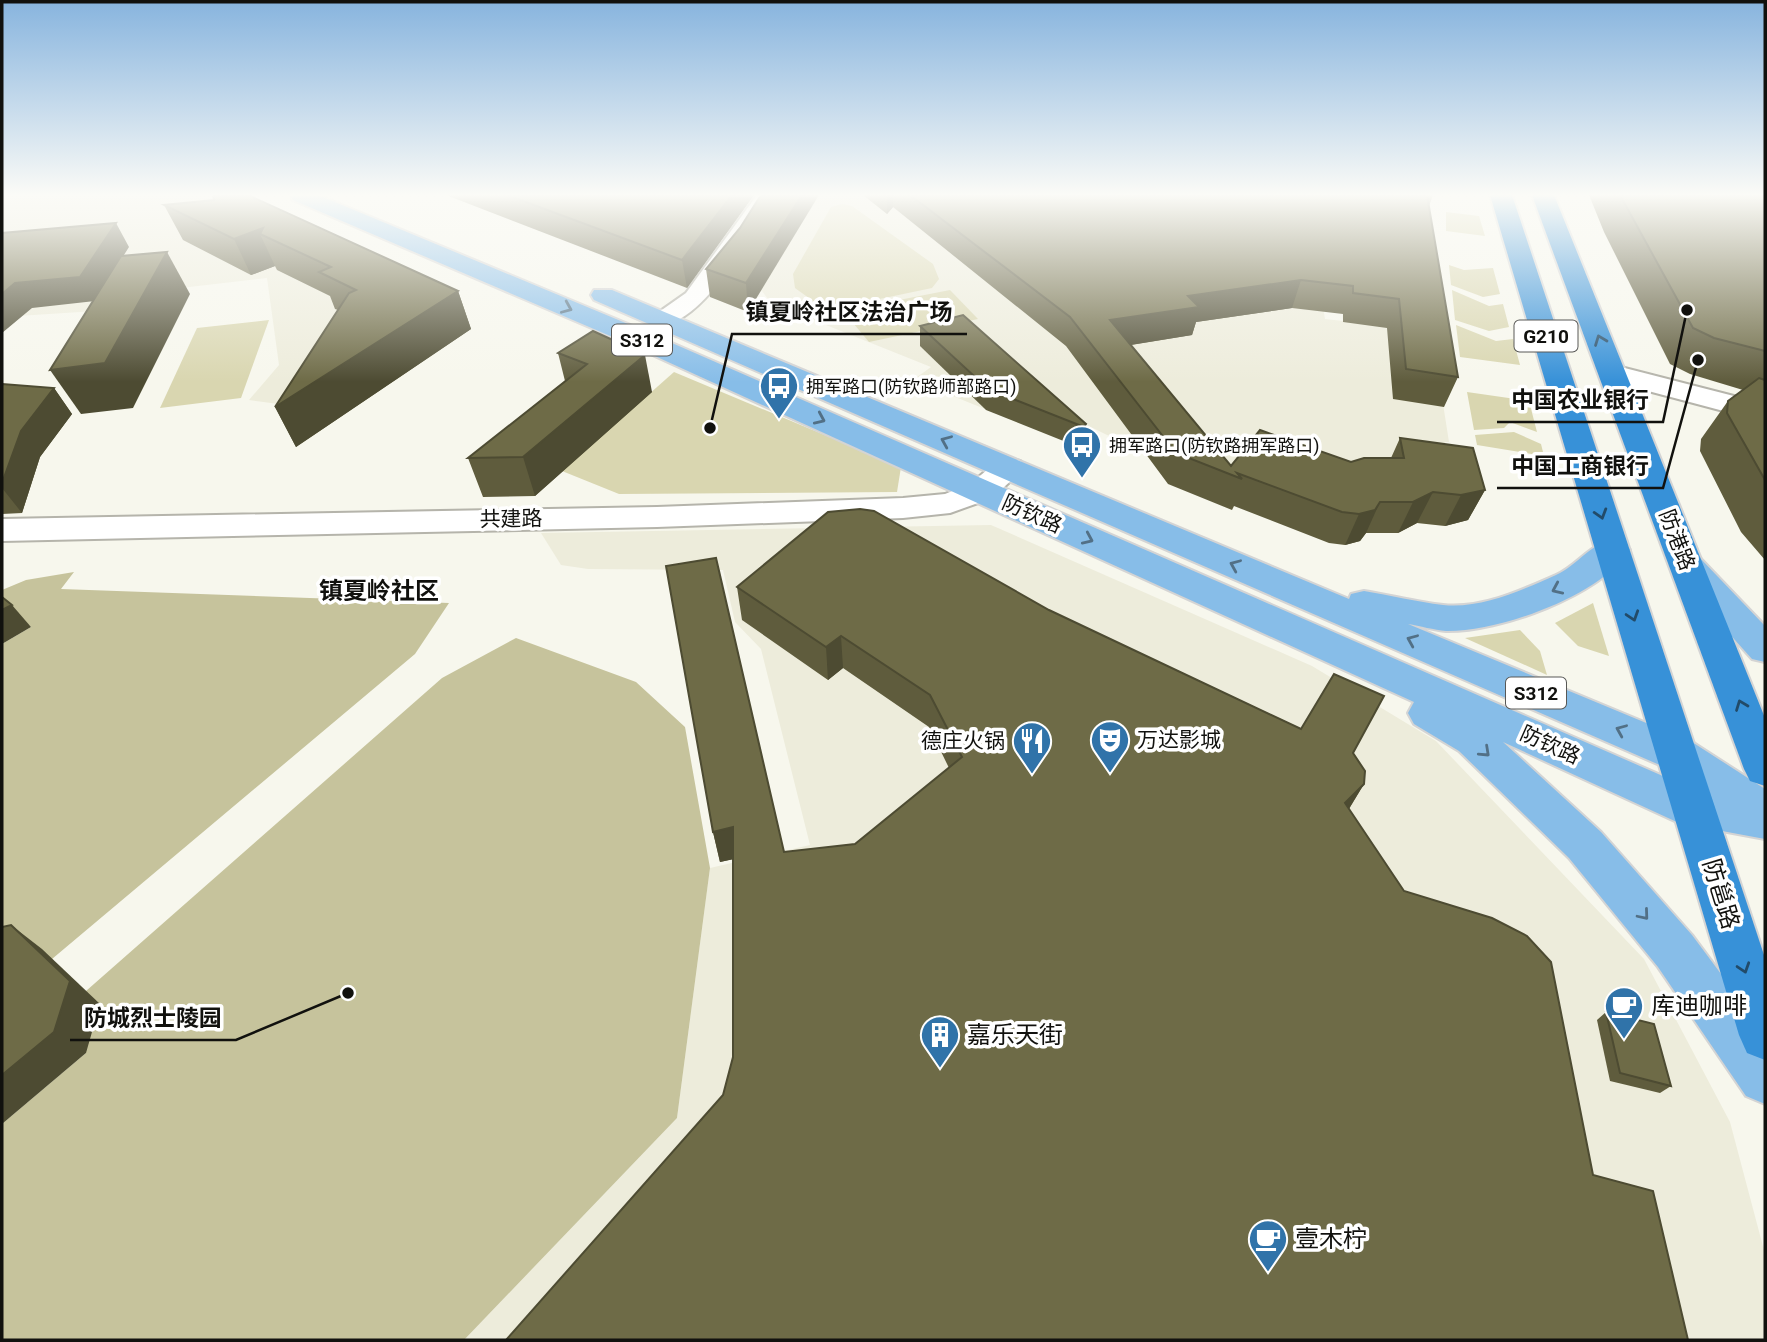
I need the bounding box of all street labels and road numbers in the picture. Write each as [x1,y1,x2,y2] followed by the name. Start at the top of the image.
[1514,320,1578,352] road number: G210
[612,324,672,356] road number: S312
[998,490,1066,538] street label: 防钦路
[479,506,543,532] street label: 共建路
[1655,506,1699,574] street label: 防港路
[1506,678,1566,708] road number: S312
[1516,721,1584,769] street label: 防钦路
[1697,855,1745,933] street label: 防邕路

